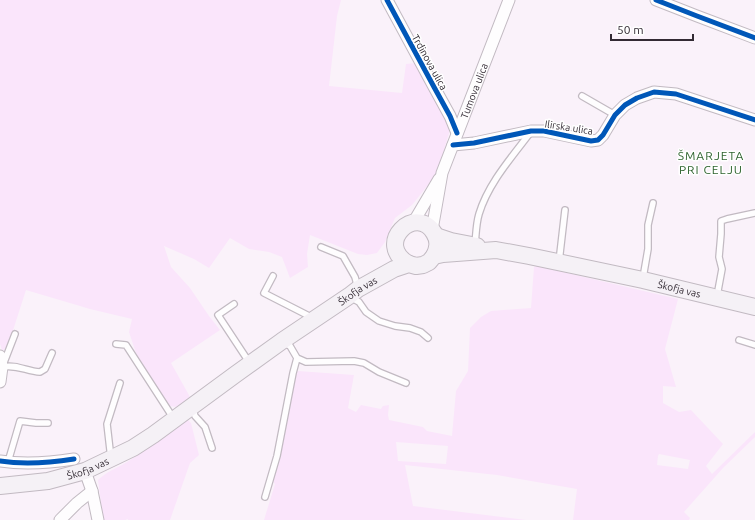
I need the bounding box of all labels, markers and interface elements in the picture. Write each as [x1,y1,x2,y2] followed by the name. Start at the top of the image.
[611,16,693,42] scale bar
[617,23,644,36] text: 50 m
[410,33,449,92] street label: Trdinova ulica
[459,62,490,120] street label: Tumova ulica
[544,118,594,137] street label: Ilirska ulica
[678,149,744,176] district label: ŠMARJETA PRI CELJU
[336,275,379,308] street label: Škofja vas
[656,278,702,300] street label: Škofja vas
[65,456,111,482] street label: Škofja vas

